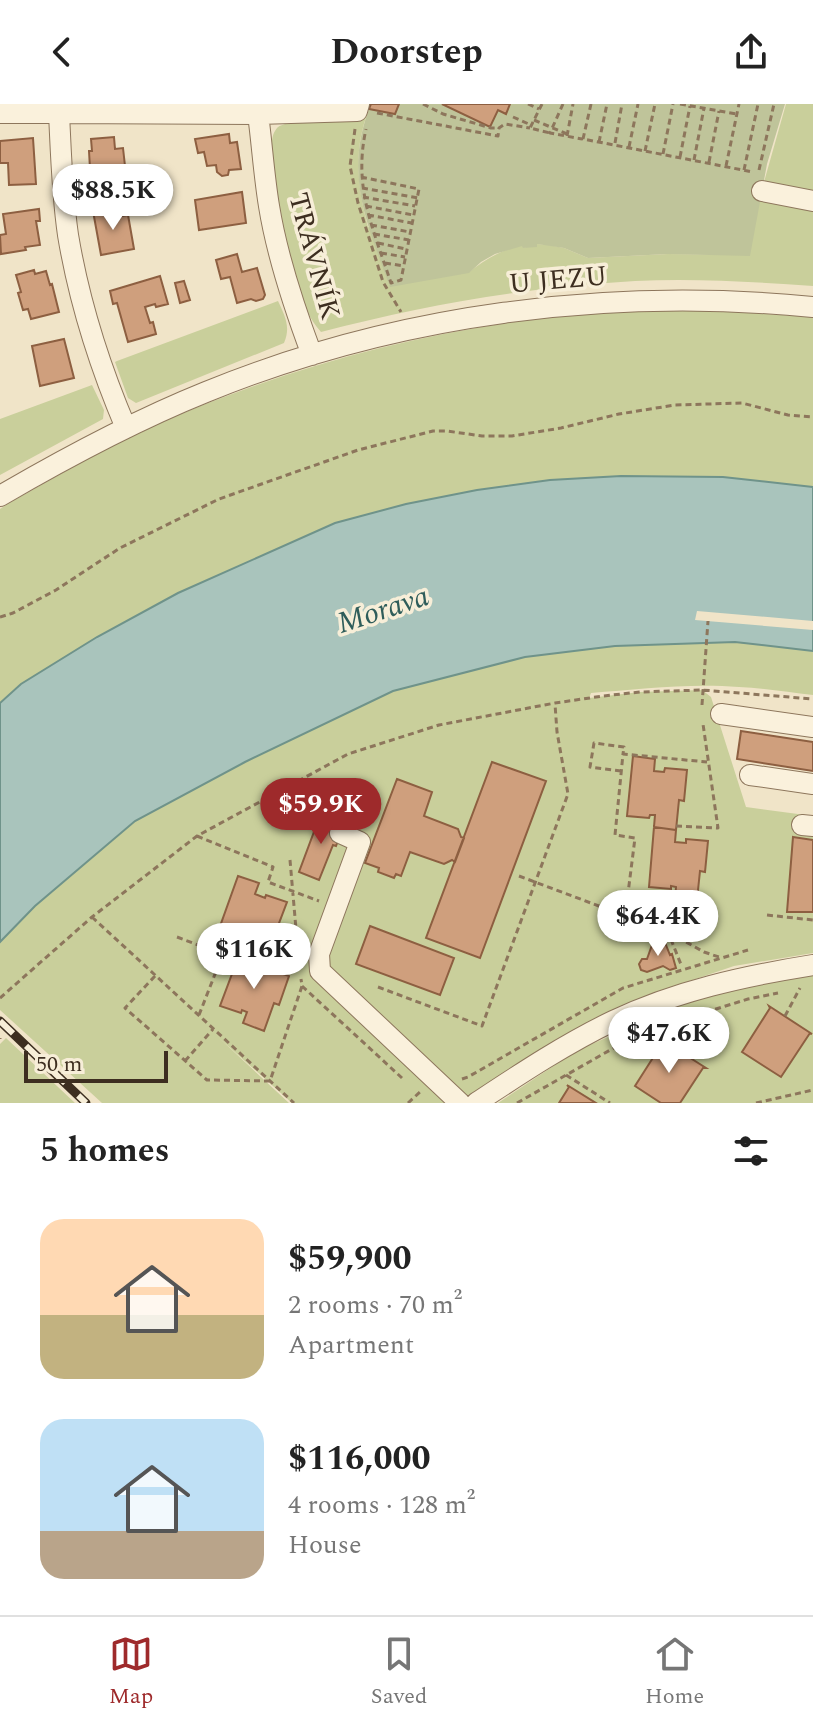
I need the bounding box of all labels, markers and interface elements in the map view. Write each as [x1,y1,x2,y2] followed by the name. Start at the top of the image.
[330,25,483,80] text: Doorstep
[40,30,84,74] icon: back
[729,30,773,74] icon: share
[48,164,178,232] pin: $88.5K
[70,170,156,210] text: $88.5K
[276,188,352,324] street label: TRÁVNÍK
[507,254,609,306] street label: U JEZU
[331,573,435,647] water label: Morava
[256,778,386,846] pin: $59.9K
[278,784,364,824] text: $59.9K
[593,890,723,958] pin: $64.4K
[615,896,701,936] text: $64.4K
[198,923,310,991] pin: $116K
[215,929,293,969] text: $116K
[604,1007,734,1075] pin: $47.6K
[626,1013,712,1053] text: $47.6K
[24,1047,168,1083] scale bar
[36,1048,82,1081] text: 50 m
[40,1125,170,1177] text: 5 homes
[729,1129,773,1173] icon: filters
[288,1233,412,1285] text: $59,900
[104,1251,200,1347] icon: home
[288,1285,462,1325] text: 2 rooms · 70 m²
[288,1325,414,1365] text: Apartment
[288,1433,431,1485] text: $116,000
[104,1451,200,1547] icon: home
[288,1485,475,1525] text: 4 rooms · 128 m²
[288,1525,362,1565] text: House
[109,1632,153,1713] tab: Map
[371,1632,427,1713] tab: Saved
[645,1632,704,1713] tab: Home

